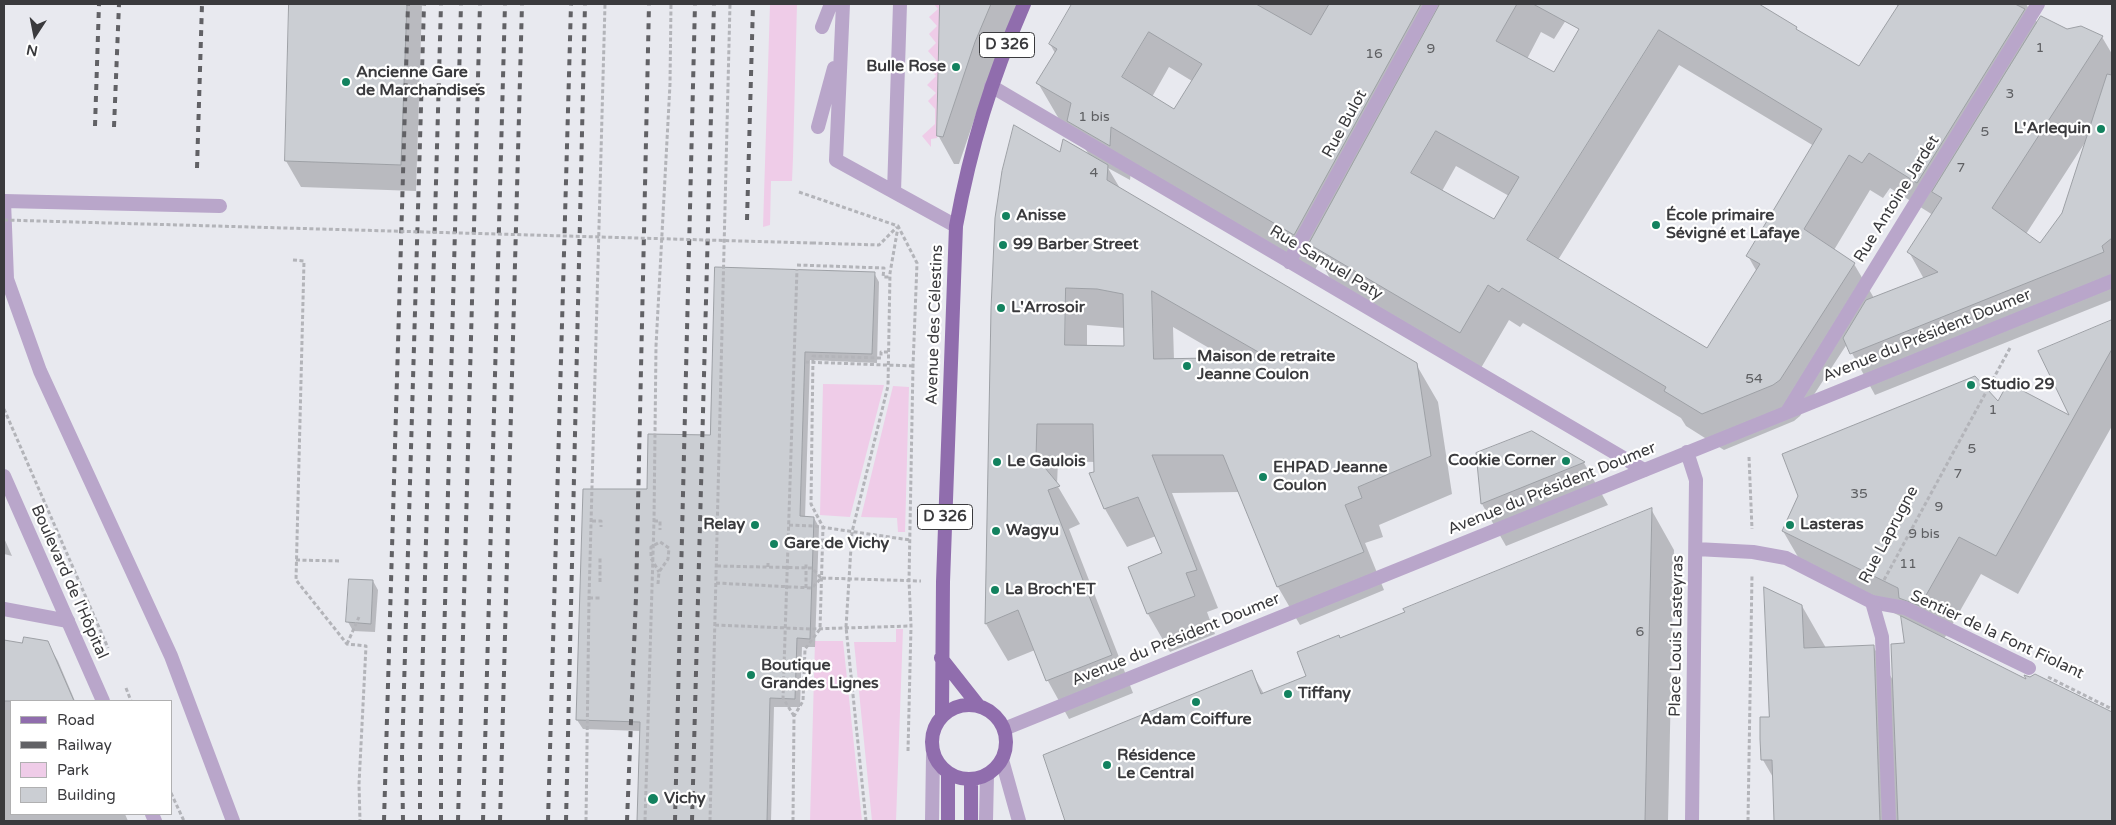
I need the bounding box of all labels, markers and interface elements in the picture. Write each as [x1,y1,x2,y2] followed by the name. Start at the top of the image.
[10,10,60,60] north arrow
[980,32,1034,58] road number: D 326
[2036,40,2044,56] house number: 1
[25,41,39,60] text: N
[1427,41,1435,57] house number: 9
[1365,46,1383,62] house number: 16
[866,57,946,77] place label: Bulle Rose
[950,61,962,73] marker: Bulle Rose
[356,63,485,101] place label: Ancienne Gare de Marchandises
[340,76,352,88] marker: Ancienne Gare de Marchandises
[2006,86,2014,102] house number: 3
[1318,87,1372,161] street label: Rue Bulot
[1078,109,1110,125] house number: 1 bis
[2014,119,2091,139] place label: L'Arlequin
[2095,123,2107,135] marker: L'Arlequin
[1981,124,1989,140] house number: 5
[1850,132,1944,266] street label: Rue Antoine Jardet
[1957,160,1965,176] house number: 7
[1090,165,1098,181] house number: 4
[1016,206,1066,226] place label: Anisse
[1666,206,1800,244] place label: École primaire Sévigné et Lafaye
[1000,210,1012,222] marker: Anisse
[1650,219,1662,231] marker: École primaire Sévigné et Lafaye
[1266,222,1386,304] street label: Rue Samuel Paty
[1013,235,1139,255] place label: 99 Barber Street
[997,239,1009,251] marker: 99 Barber Street
[923,244,947,406] street label: Avenue des Célestins
[1820,285,2034,387] street label: Avenue du Président Doumer
[1011,298,1085,318] place label: L'Arrosoir
[995,302,1007,314] marker: L'Arrosoir
[1197,347,1335,385] place label: Maison de retraite Jeanne Coulon
[1181,360,1193,372] marker: Maison de retraite Jeanne Coulon
[1745,371,1763,387] house number: 54
[1981,375,2054,395] place label: Studio 29
[1965,379,1977,391] marker: Studio 29
[1989,402,1997,418] house number: 1
[1445,438,1659,540] street label: Avenue du Président Doumer
[1968,441,1976,457] house number: 5
[1448,451,1556,471] place label: Cookie Corner
[1007,452,1086,472] place label: Le Gaulois
[1560,455,1572,467] marker: Cookie Corner
[991,456,1003,468] marker: Le Gaulois
[1273,458,1387,496] place label: EHPAD Jeanne Coulon
[1954,466,1962,482] house number: 7
[1257,471,1269,483] marker: EHPAD Jeanne Coulon
[1855,483,1923,587] street label: Rue Laprugne
[1850,486,1868,502] house number: 35
[1935,499,1943,515] house number: 9
[26,502,112,662] street label: Boulevard de l'Hôpital
[918,504,972,530] road number: D 326
[703,515,745,535] place label: Relay
[1800,515,1864,535] place label: Lasteras
[749,519,761,531] marker: Relay
[1784,519,1796,531] marker: Lasteras
[1006,521,1059,541] place label: Wagyu
[990,525,1002,537] marker: Wagyu
[1908,526,1940,542] house number: 9 bis
[784,534,889,554] place label: Gare de Vichy
[768,538,780,550] marker: Gare de Vichy
[1666,555,1688,717] street label: Place Louis Lasteyras
[1899,556,1917,572] house number: 11
[1005,580,1096,600] place label: La Broch'ET
[989,584,1001,596] marker: La Broch'ET
[1907,586,2087,684] street label: Sentier de la Font Fiolant
[1069,589,1283,691] street label: Avenue du Président Doumer
[1636,624,1644,640] house number: 6
[761,656,879,694] place label: Boutique Grandes Lignes
[745,669,757,681] marker: Boutique Grandes Lignes
[1298,684,1351,704] place label: Tiffany
[1282,688,1294,700] marker: Tiffany
[1190,696,1202,708] marker: Adam Coiffure
[10,700,172,815] legend
[1140,710,1252,730] place label: Adam Coiffure
[57,711,95,729] text: Road
[57,736,112,754] text: Railway
[1117,746,1196,784] place label: Résidence Le Central
[1101,759,1113,771] marker: Résidence Le Central
[57,761,89,779] text: Park
[57,786,116,804] text: Building
[664,789,706,809] place label: Vichy
[646,792,660,806] marker: Vichy

